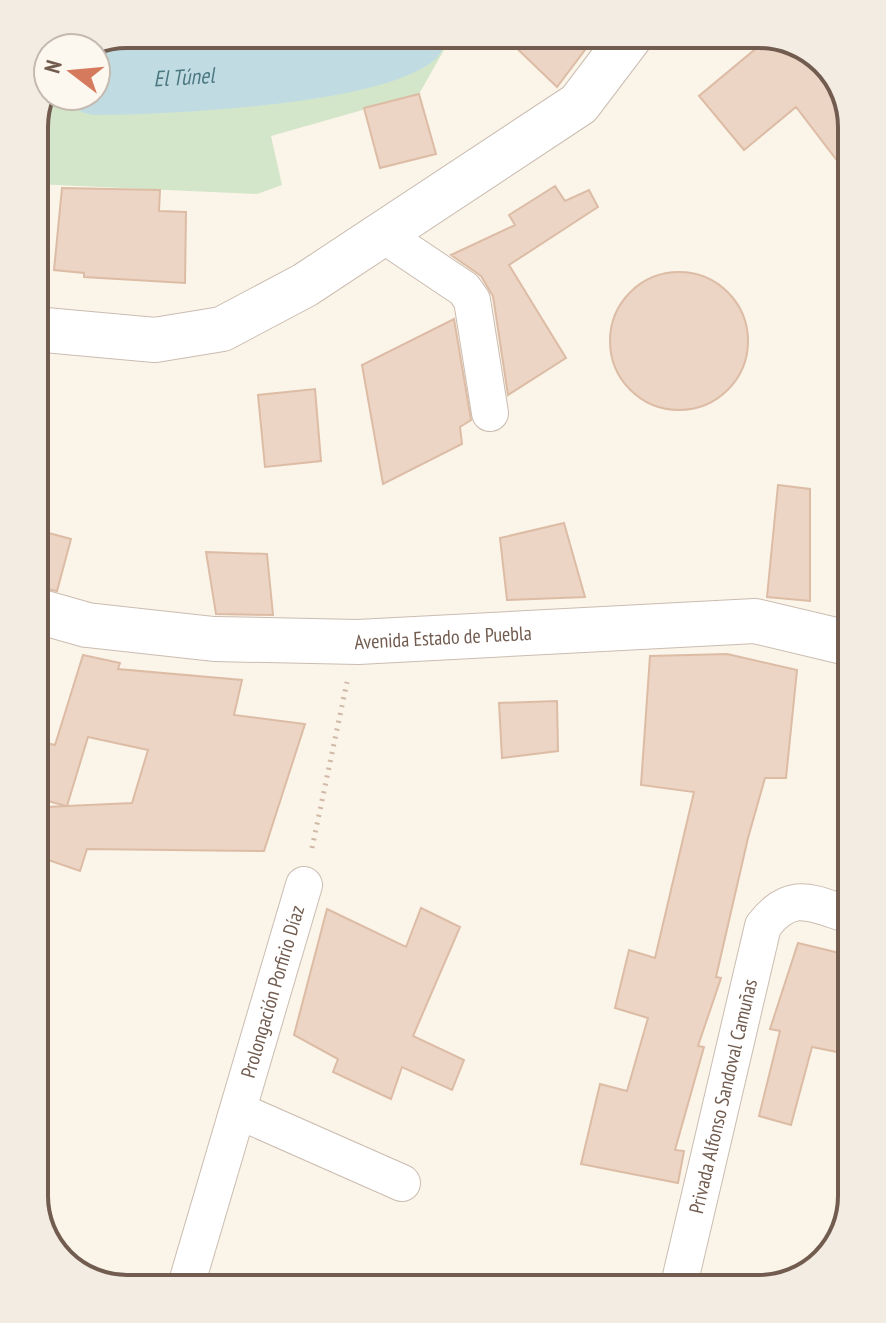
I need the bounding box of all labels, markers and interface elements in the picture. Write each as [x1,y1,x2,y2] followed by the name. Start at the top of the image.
[32,32,112,112] north arrow
[38,57,68,76] text: N
[153,61,217,92] water label: El Túnel
[354,620,532,655] street label: Avenida Estado de Puebla
[235,902,310,1081] street label: Prolongación Porfirio Díaz
[683,976,763,1216] street label: Privada Alfonso Sandoval Camuñas

